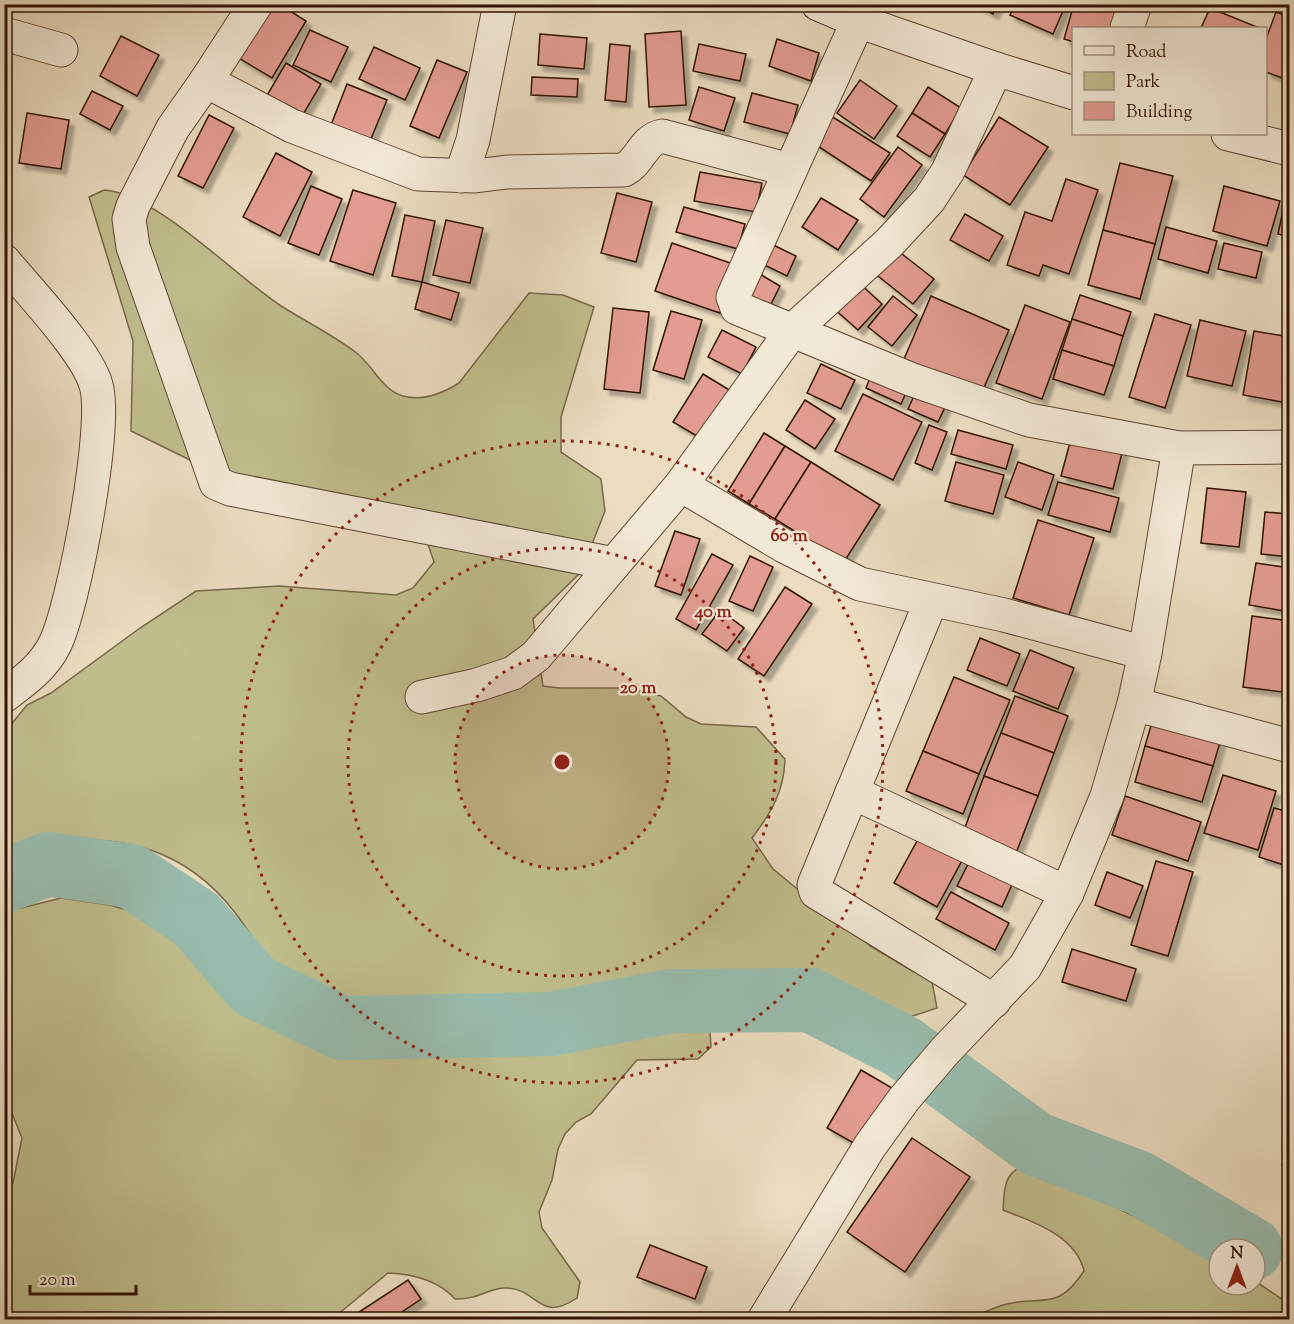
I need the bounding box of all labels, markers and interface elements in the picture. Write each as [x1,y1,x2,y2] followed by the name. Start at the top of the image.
[1072,27,1267,135] legend
[1126,40,1166,66] text: Road
[1126,70,1161,96] text: Park
[1126,100,1192,126] text: Building
[770,524,808,550] text: 60 m
[693,600,732,626] text: 40 m
[620,676,656,702] text: 20 m
[552,752,572,772] centre of rings
[1207,1237,1267,1297] north arrow
[1231,1243,1244,1266] text: N
[30,1258,136,1296] scale bar
[39,1268,76,1294] text: 20 m

